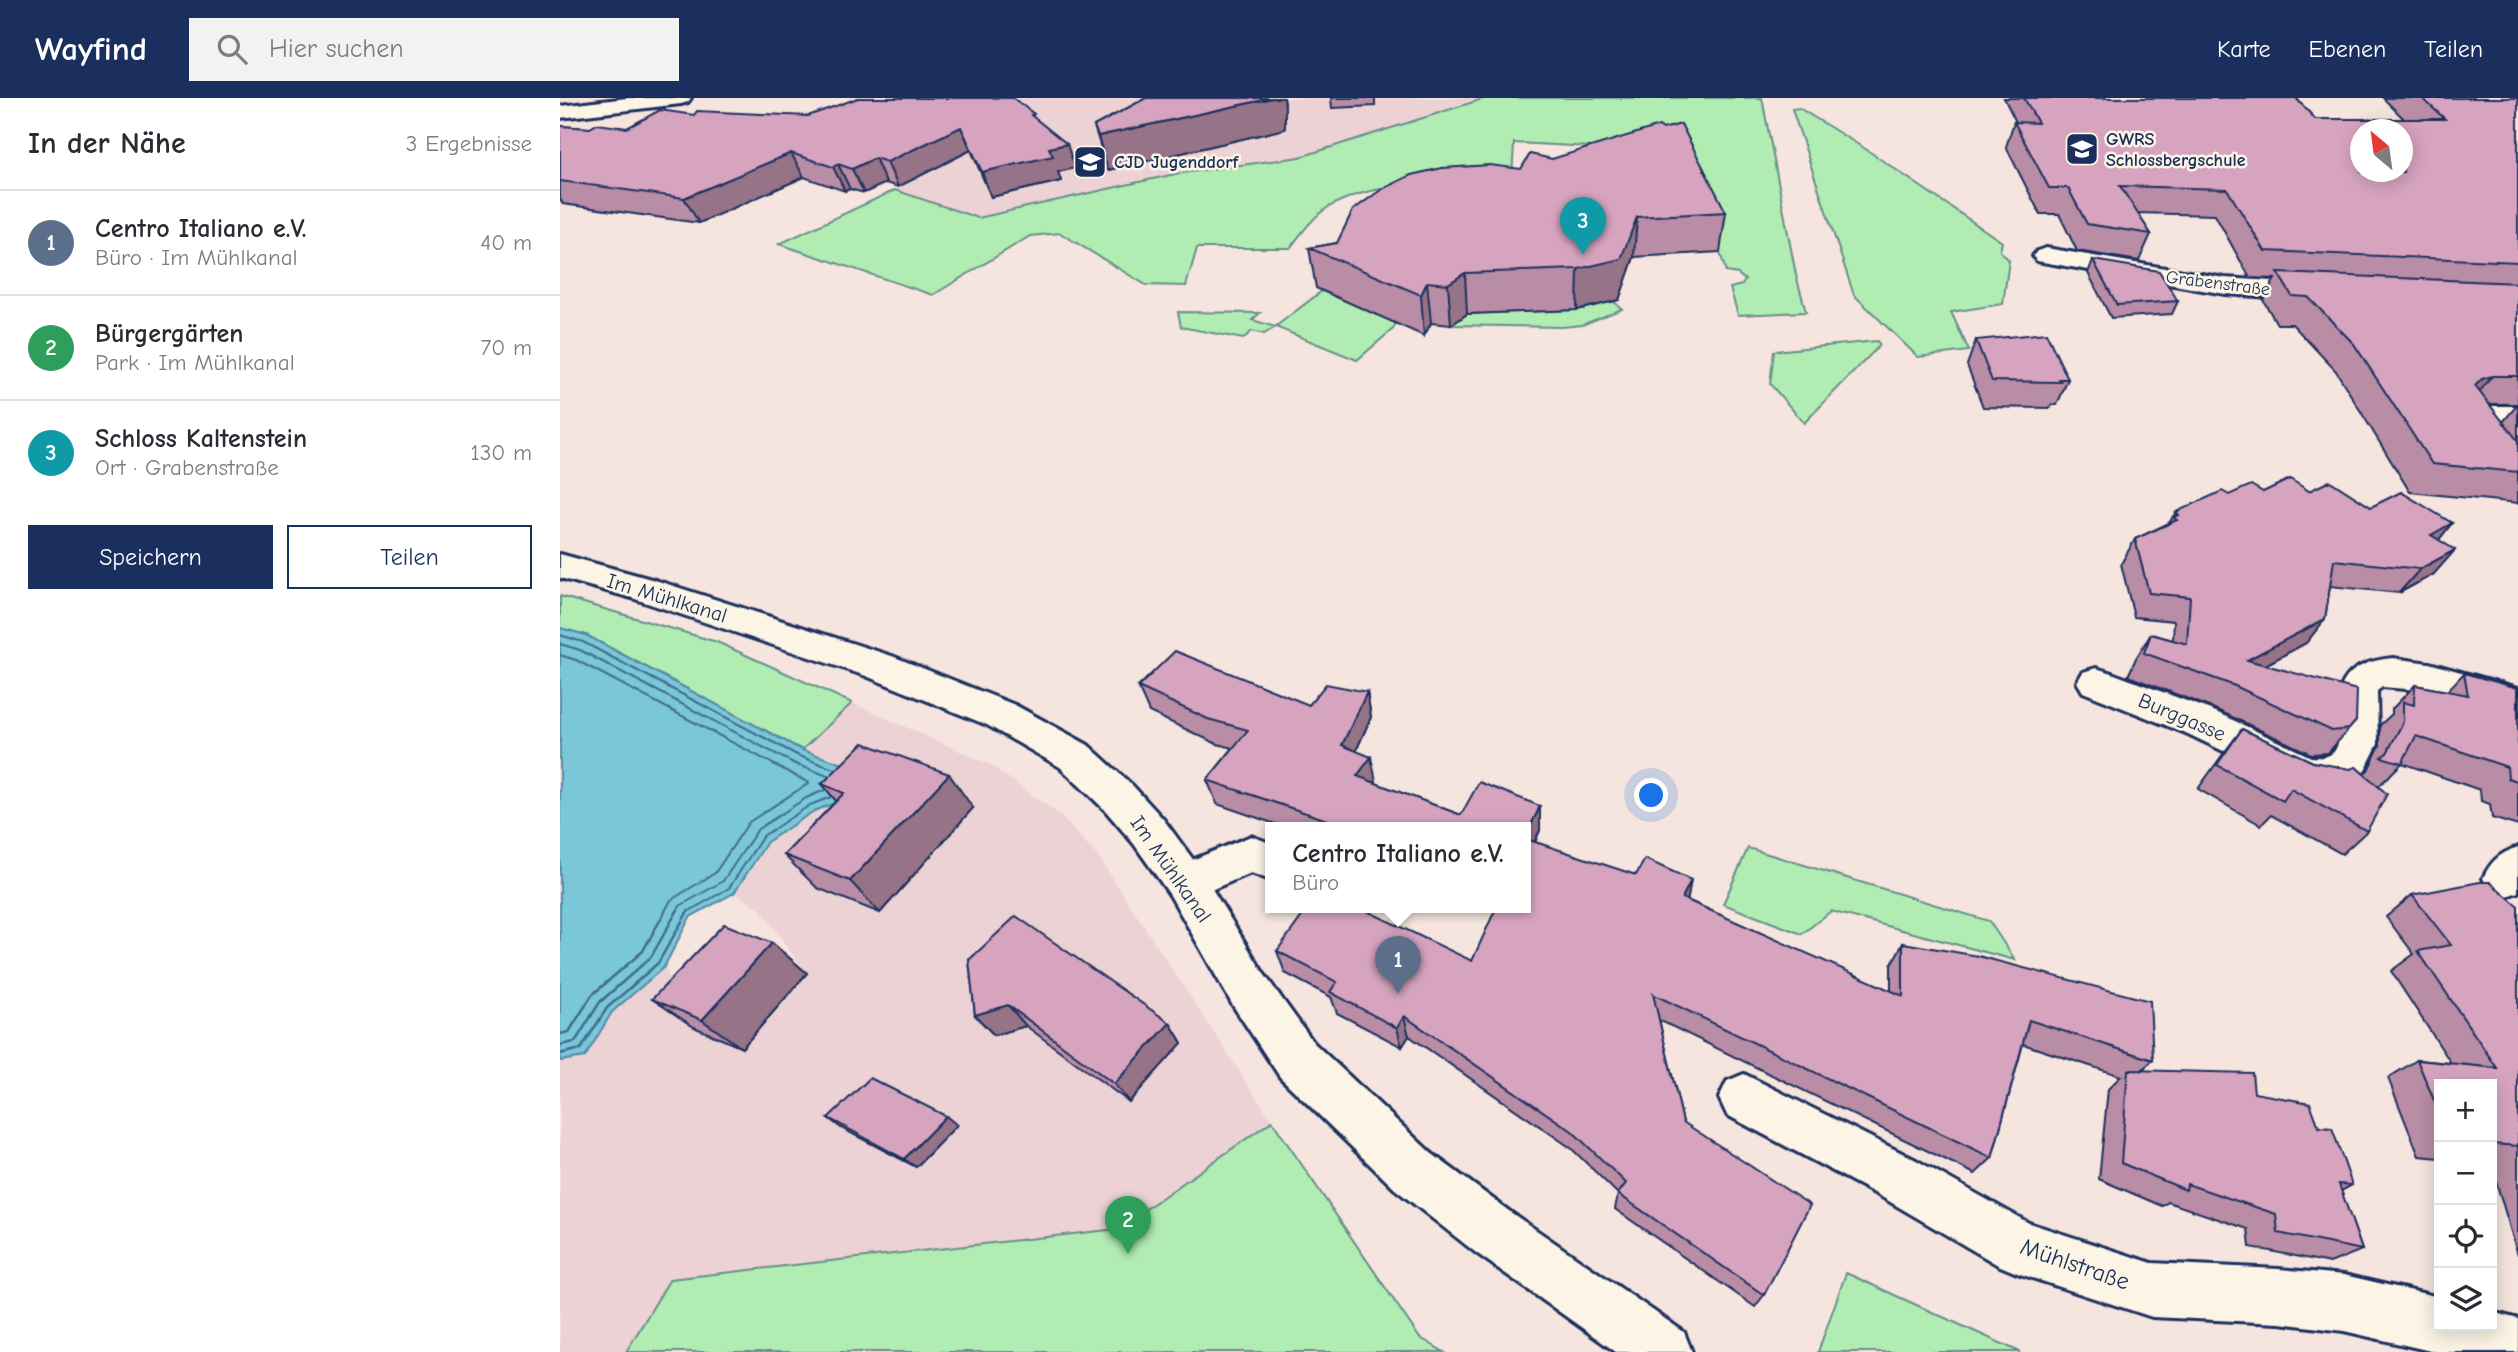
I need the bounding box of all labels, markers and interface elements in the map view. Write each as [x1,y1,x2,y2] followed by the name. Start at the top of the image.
[189,18,679,81] search box
[35,30,147,68] text: Wayfind
[213,30,251,68] icon: search
[269,34,404,64] text: Hier suchen
[2217,35,2270,63] text: Karte
[2308,35,2386,63] text: Ebenen
[2424,35,2483,63] text: Teilen
[2350,119,2413,182] north arrow
[28,126,186,161] text: In der Nähe
[2106,129,2246,171] place label: GWRS Schlossbergschule
[406,130,532,157] text: 3 Ergebnisse
[2063,130,2101,168] school or university icon: GWRS Schlossbergschule
[1071,143,1109,181] school or university icon: CJD Jugenddorf
[1114,152,1240,173] place label: CJD Jugenddorf
[1560,197,1606,255] pin: 3
[95,214,307,244] text: Centro Italiano e.V.
[46,229,56,256] text: 1
[480,229,532,256] text: 40 m
[95,244,298,271] text: Büro · Im Mühlkanal
[2165,267,2271,300] street label: Grabenstraße
[95,319,244,349] text: Bürgergärten
[45,334,57,361] text: 2
[480,334,532,361] text: 70 m
[95,349,295,376] text: Park · Im Mühlkanal
[95,424,307,454] text: Schloss Kaltenstein
[45,439,57,466] text: 3
[471,439,532,466] text: 130 m
[95,454,279,481] text: Ort · Grabenstraße
[28,525,273,589] button: Speichern
[287,525,532,589] button: Teilen
[604,568,730,628] street label: Im Mühlkanal
[2135,688,2229,746] street label: Burggasse
[1634,778,1668,812] your location
[1125,811,1217,927] street label: Im Mühlkanal
[1265,822,1531,913] popup
[1292,839,1504,869] text: Centro Italiano e.V.
[1292,869,1339,896] text: Büro
[1375,936,1421,994] pin: 1
[2434,1079,2497,1331] map controls
[2434,1079,2497,1142] button: +
[2434,1142,2497,1205] button: −
[1105,1196,1151,1254] pin: 2
[2434,1205,2497,1268] button: locate
[2017,1232,2133,1296] street label: Mühlstraße
[2434,1268,2497,1331] button: layers

